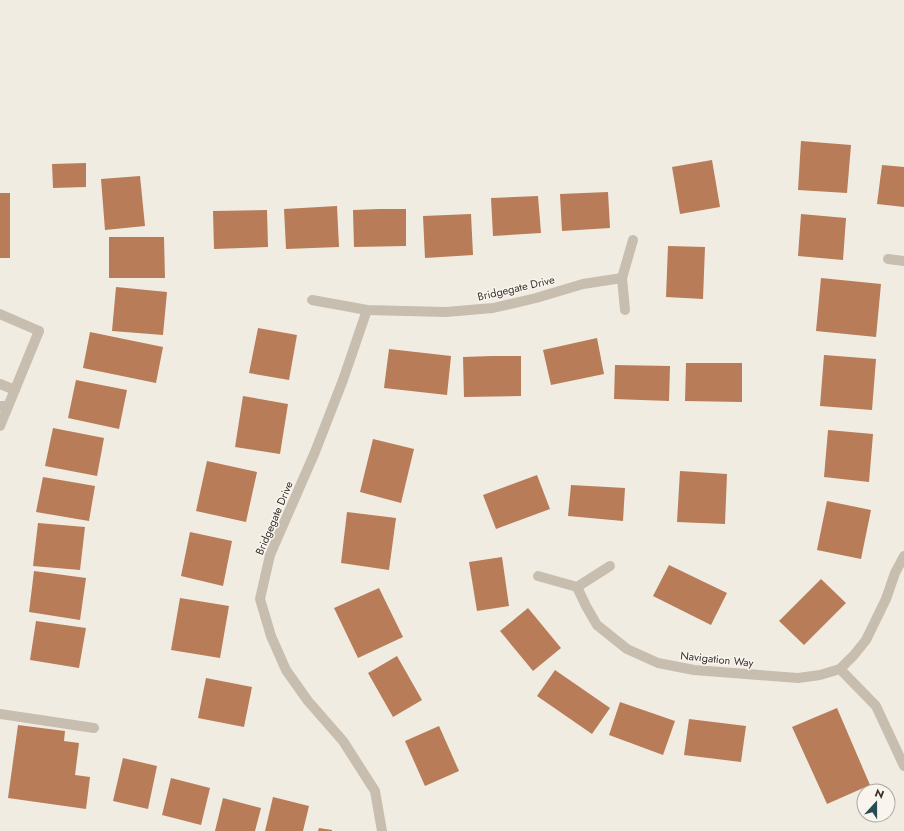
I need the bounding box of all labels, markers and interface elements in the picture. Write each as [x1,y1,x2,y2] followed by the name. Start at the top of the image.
[476,271,556,305] street label: Bridgegate Drive
[251,478,297,557] street label: Bridgegate Drive
[680,647,755,671] street label: Navigation Way
[856,783,896,823] north arrow
[873,785,887,803] text: N

